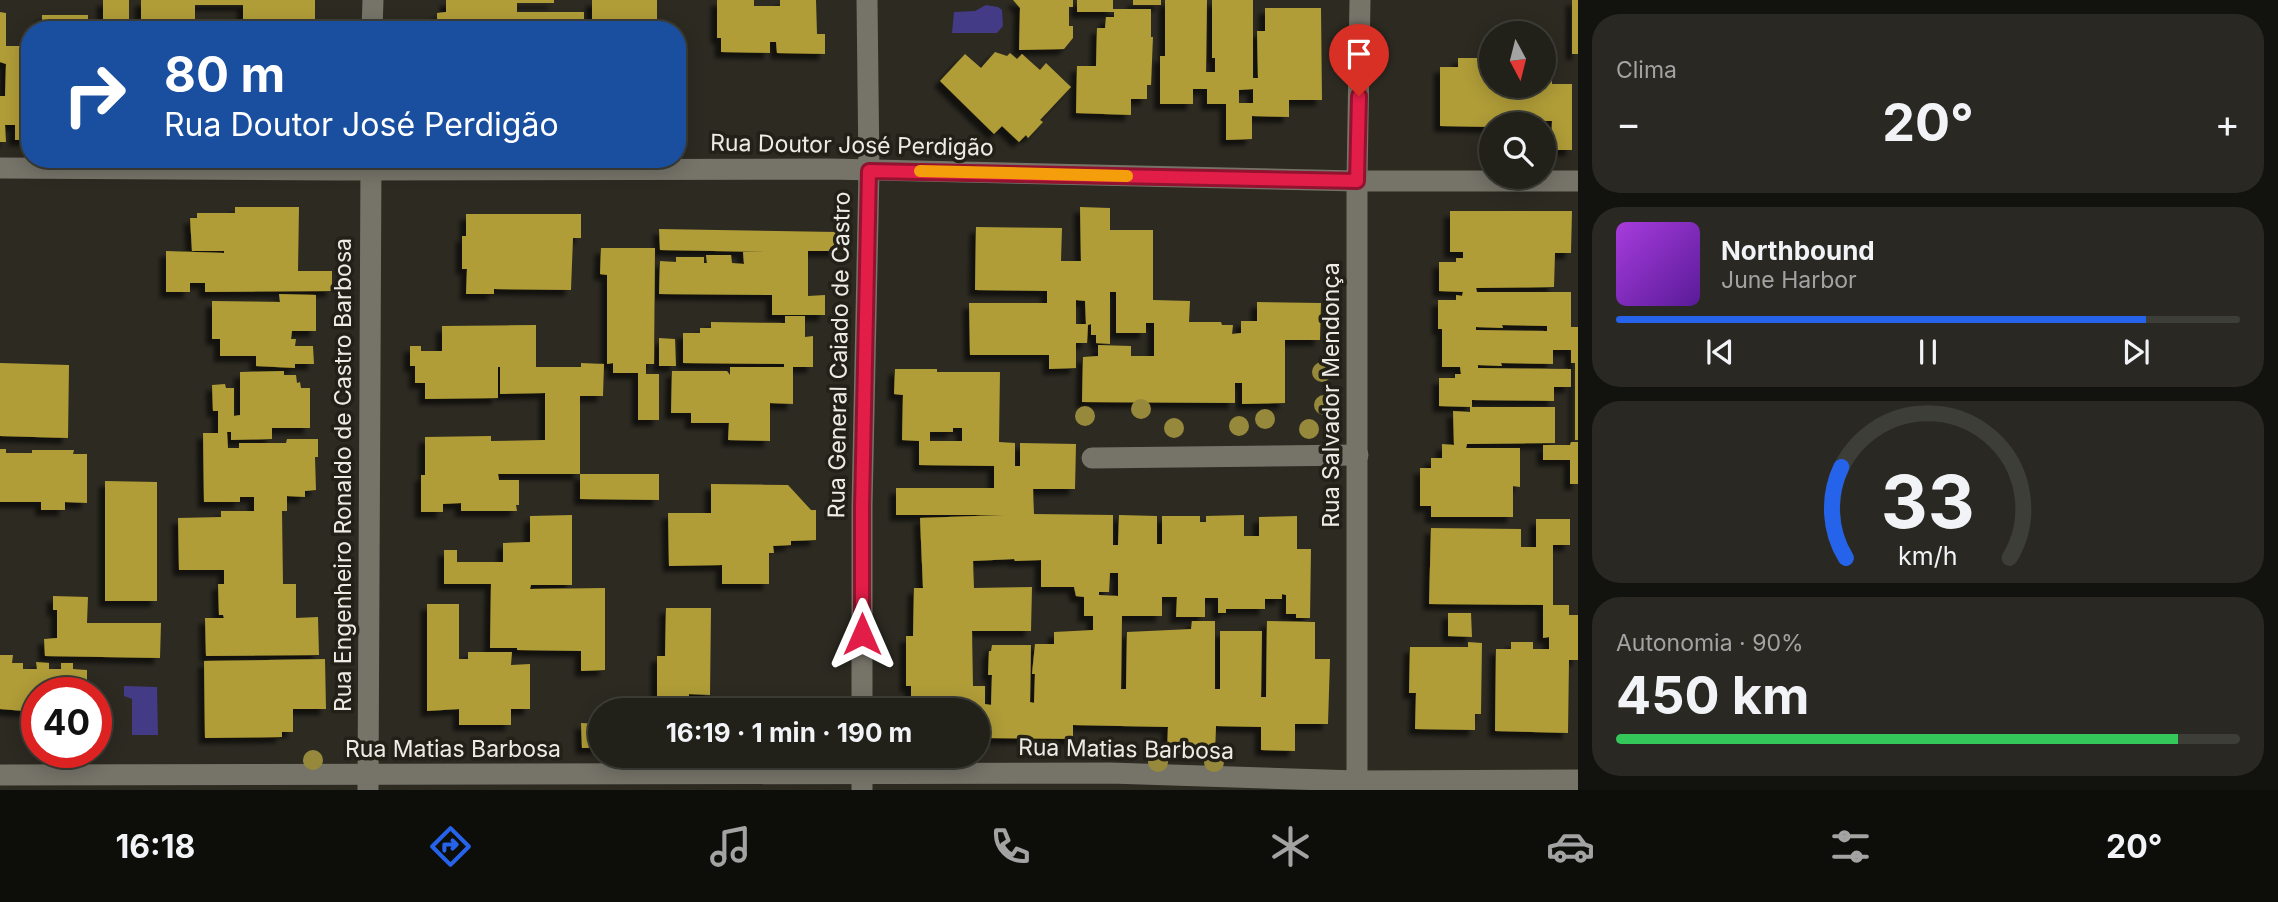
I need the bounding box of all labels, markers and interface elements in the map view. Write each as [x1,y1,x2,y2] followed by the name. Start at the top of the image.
[1479,21,1556,98] north arrow
[1479,21,1556,189] map controls
[1329,24,1389,96] pin
[1340,35,1378,73] icon: arrive
[164,45,285,104] text: 80 m
[49,49,140,140] icon: right
[1616,56,1677,84] text: Clima
[1882,91,1974,154] text: 20°
[1616,100,1641,146] text: −
[2215,100,2240,146] text: +
[164,105,559,144] text: Rua Doutor José Perdigão
[1479,112,1556,189] button: search
[710,129,994,161] street label: Rua Doutor José Perdigão
[822,191,856,519] street label: Rua General Caiado de Castro
[1721,235,1875,266] text: Northbound
[329,238,357,712] street label: Rua Engenheiro Ronaldo de Castro Barbosa
[1317,262,1345,528] street label: Rua Salvador Mendonça
[1721,266,1857,294] text: June Harbor
[1701,333,1739,371] icon: previous
[1909,333,1947,371] icon: pause
[2117,333,2155,371] icon: next
[1881,457,1975,546] text: 33
[1898,540,1958,570] text: km/h
[825,597,899,671] position arrow
[1616,629,1804,657] text: Autonomia · 90%
[1616,664,1809,727] text: 450 km
[21,677,112,768] speed limit sign: 40
[666,717,912,748] text: 16:19 · 1 min · 190 m
[1018,733,1234,765] street label: Rua Matias Barbosa
[345,735,561,763] street label: Rua Matias Barbosa
[426,822,475,871] icon: directions
[706,822,755,871] icon: music
[986,822,1035,871] icon: phone
[1266,822,1315,871] icon: climate
[1546,822,1595,871] icon: car
[1826,822,1875,871] icon: filters
[115,827,195,866] text: 16:18
[2106,827,2162,866] text: 20°

